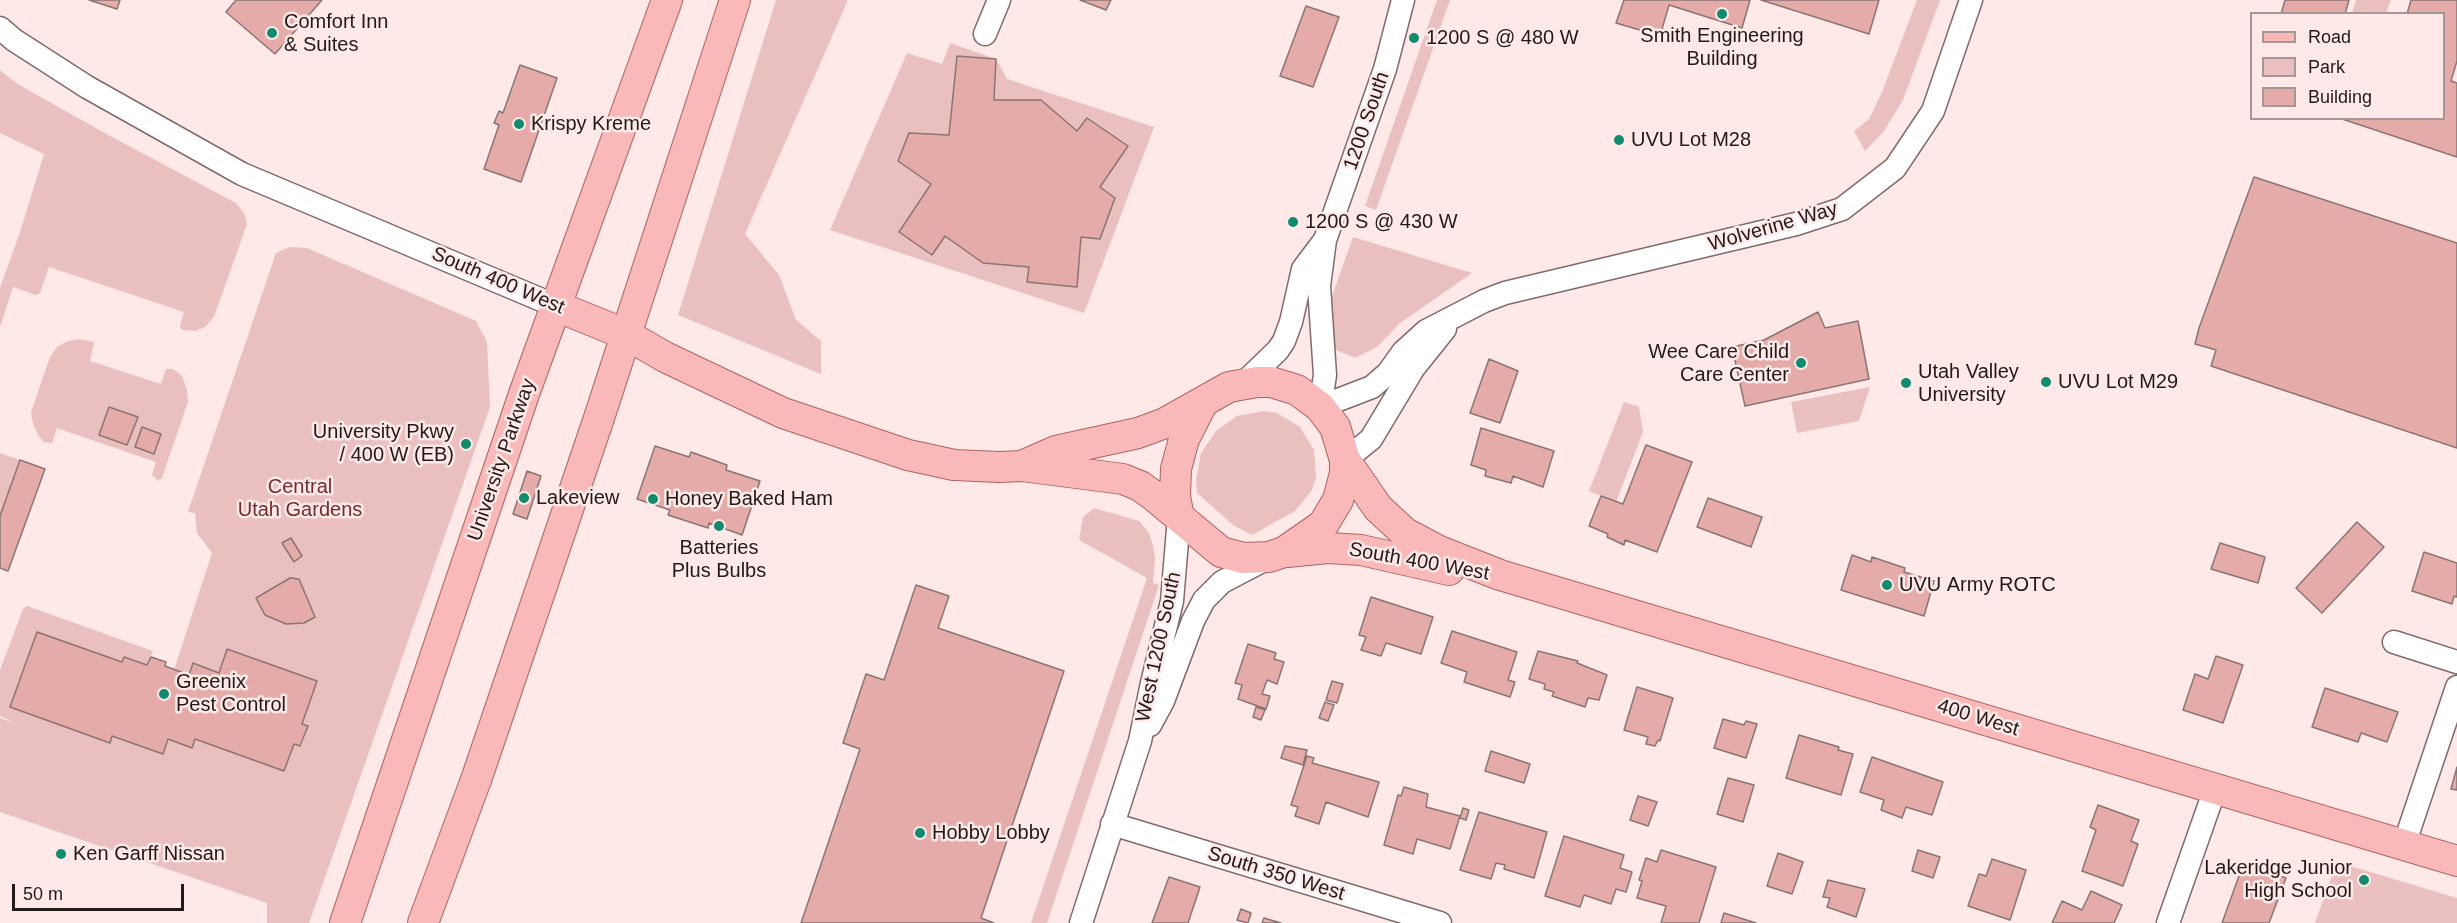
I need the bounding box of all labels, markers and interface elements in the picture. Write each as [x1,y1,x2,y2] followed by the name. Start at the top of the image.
[1715,7,1729,21] marker: Smith Engineering Building
[284,10,388,57] place label: Comfort Inn & Suites
[2250,12,2445,120] legend
[1640,24,1804,71] place label: Smith Engineering Building
[265,26,279,40] marker: Comfort Inn & Suites
[1426,26,1579,50] place label: 1200 S @ 480 W
[2308,27,2351,47] text: Road
[1407,31,1421,45] marker: 1200 S @ 480 W
[2308,57,2345,77] text: Park
[1339,69,1395,173] street label: 1200 South
[2308,87,2372,107] text: Building
[531,112,651,136] place label: Krispy Kreme
[512,117,526,131] marker: Krispy Kreme
[1631,128,1751,152] place label: UVU Lot M28
[1612,133,1626,147] marker: UVU Lot M28
[1706,197,1840,257] street label: Wolverine Way
[1305,210,1458,234] place label: 1200 S @ 430 W
[1286,215,1300,229] marker: 1200 S @ 430 W
[428,242,568,320] street label: South 400 West
[1648,340,1789,387] place label: Wee Care Child Care Center
[1794,356,1808,370] marker: Wee Care Child Care Center
[1918,360,2019,407] place label: Utah Valley University
[2058,370,2178,394] place label: UVU Lot M29
[2039,375,2053,389] marker: UVU Lot M29
[463,376,541,544] street label: University Parkway
[1899,376,1913,390] marker: Utah Valley University
[313,420,454,467] place label: University Pkwy / 400 W (EB)
[459,437,473,451] marker: University Pkwy / 400 W (EB)
[238,475,362,522] park label: Central Utah Gardens
[536,486,619,510] place label: Lakeview
[665,487,833,511] place label: Honey Baked Ham
[517,491,531,505] marker: Lakeview
[646,492,660,506] marker: Honey Baked Ham
[712,519,726,533] marker: Batteries Plus Bulbs
[672,536,766,583] place label: Batteries Plus Bulbs
[1347,538,1491,586] street label: South 400 West
[1131,570,1187,724] street label: West 1200 South
[1899,573,2056,597] place label: UVU Army ROTC
[1880,578,1894,592] marker: UVU Army ROTC
[176,670,286,717] place label: Greenix Pest Control
[157,687,171,701] marker: Greenix Pest Control
[1934,694,2022,742] street label: 400 West
[932,821,1050,845] place label: Hobby Lobby
[913,826,927,840] marker: Hobby Lobby
[73,842,225,866] place label: Ken Garff Nissan
[1205,842,1347,906] street label: South 350 West
[54,847,68,861] marker: Ken Garff Nissan
[2204,856,2352,903] place label: Lakeridge Junior High School
[15,872,188,910] scale bar
[2357,873,2371,887] marker: Lakeridge Junior High School
[23,884,63,904] text: 50 m

